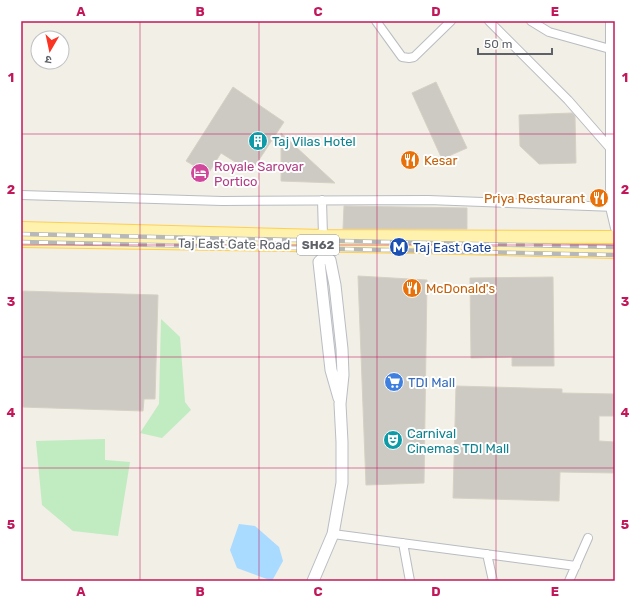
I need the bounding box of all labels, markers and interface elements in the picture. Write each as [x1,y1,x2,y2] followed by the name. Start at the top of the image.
[76,4,86,19] text: A
[195,4,205,19] text: B
[313,4,323,19] text: C
[431,4,441,19] text: D
[551,4,559,19] text: E
[30,30,70,70] north arrow
[478,30,552,56] scale bar
[484,37,512,51] text: 50 m
[44,52,53,66] text: उ
[8,70,14,85] text: 1
[622,70,628,85] text: 1
[247,130,269,152] building icon: Taj Vilas Hotel
[272,134,356,149] place label: Taj Vilas Hotel
[399,149,421,171] restaurant icon: Kesar
[424,153,458,168] place label: Kesar
[214,159,304,189] place label: Royale Sarovar Portico
[189,162,211,184] hotel icon: Royale Sarovar Portico
[7,182,15,197] text: 2
[621,182,629,197] text: 2
[588,187,610,209] restaurant icon: Priya Restaurant
[484,191,585,206] place label: Priya Restaurant
[297,235,339,255] road number: SH62
[178,236,290,252] street label: Taj East Gate Road
[388,236,410,258] metro station icon: Taj East Gate
[413,240,491,255] place label: Taj East Gate
[401,277,423,299] restaurant icon: McDonald's
[426,281,495,296] place label: McDonald's
[7,294,16,309] text: 3
[621,294,630,309] text: 3
[383,371,405,393] supermarket icon: TDI Mall
[408,375,455,390] place label: TDI Mall
[7,405,16,420] text: 4
[621,405,630,420] text: 4
[407,426,509,456] place label: Carnival Cinemas TDI Mall
[382,429,404,451] theatre icon: Carnival Cinemas TDI Mall
[7,517,15,532] text: 5
[621,517,629,532] text: 5
[76,584,86,599] text: A
[195,584,205,599] text: B
[313,584,323,599] text: C
[431,584,441,599] text: D
[551,584,559,599] text: E

